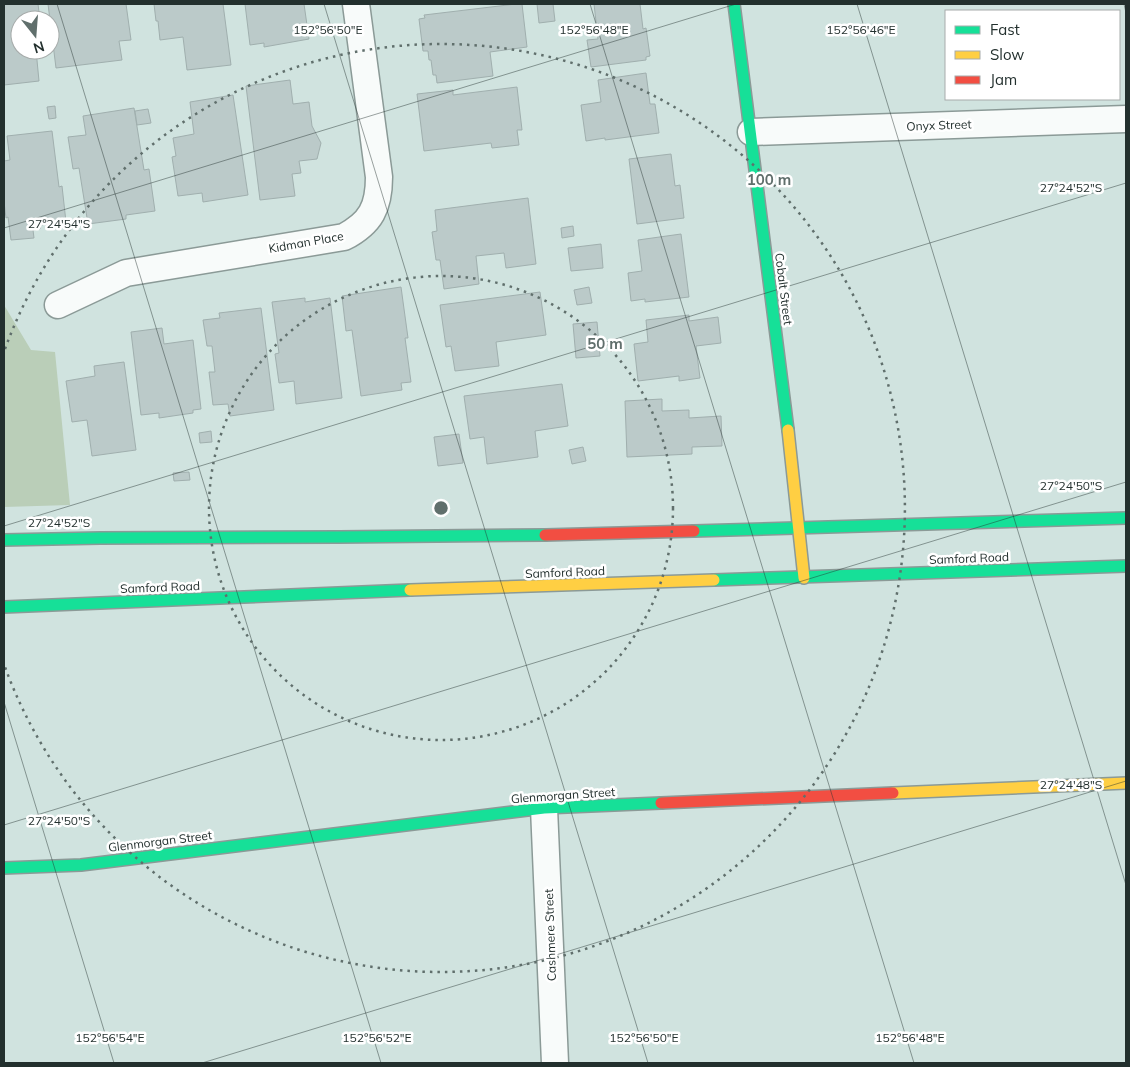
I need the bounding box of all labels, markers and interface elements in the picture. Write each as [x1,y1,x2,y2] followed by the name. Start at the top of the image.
[10,10,60,60] north arrow
[945,10,1120,100] legend
[990,20,1020,39] text: Fast
[293,22,363,37] text: 152°56'50"E
[559,22,629,37] text: 152°56'48"E
[826,22,896,37] text: 152°56'46"E
[31,37,46,58] text: N
[990,45,1024,64] text: Slow
[990,70,1017,89] text: Jam
[906,116,972,134] street label: Onyx Street
[747,170,791,189] text: 100 m
[1040,180,1102,195] text: 27°24'52"S
[28,216,90,231] text: 27°24'54"S
[267,228,345,256] street label: Kidman Place
[772,252,796,326] street label: Cobalt Street
[587,334,623,353] text: 50 m
[1040,478,1102,493] text: 27°24'50"S
[432,499,450,517] centre of rings
[28,515,90,530] text: 27°24'52"S
[929,549,1009,567] street label: Samford Road
[525,563,605,581] street label: Samford Road
[120,578,200,596] street label: Samford Road
[1040,777,1102,792] text: 27°24'48"S
[510,784,616,806] street label: Glenmorgan Street
[28,813,90,828] text: 27°24'50"S
[107,827,213,855] street label: Glenmorgan Street
[541,889,559,981] street label: Cashmere Street
[75,1030,145,1045] text: 152°56'54"E
[342,1030,412,1045] text: 152°56'52"E
[609,1030,679,1045] text: 152°56'50"E
[875,1030,945,1045] text: 152°56'48"E

